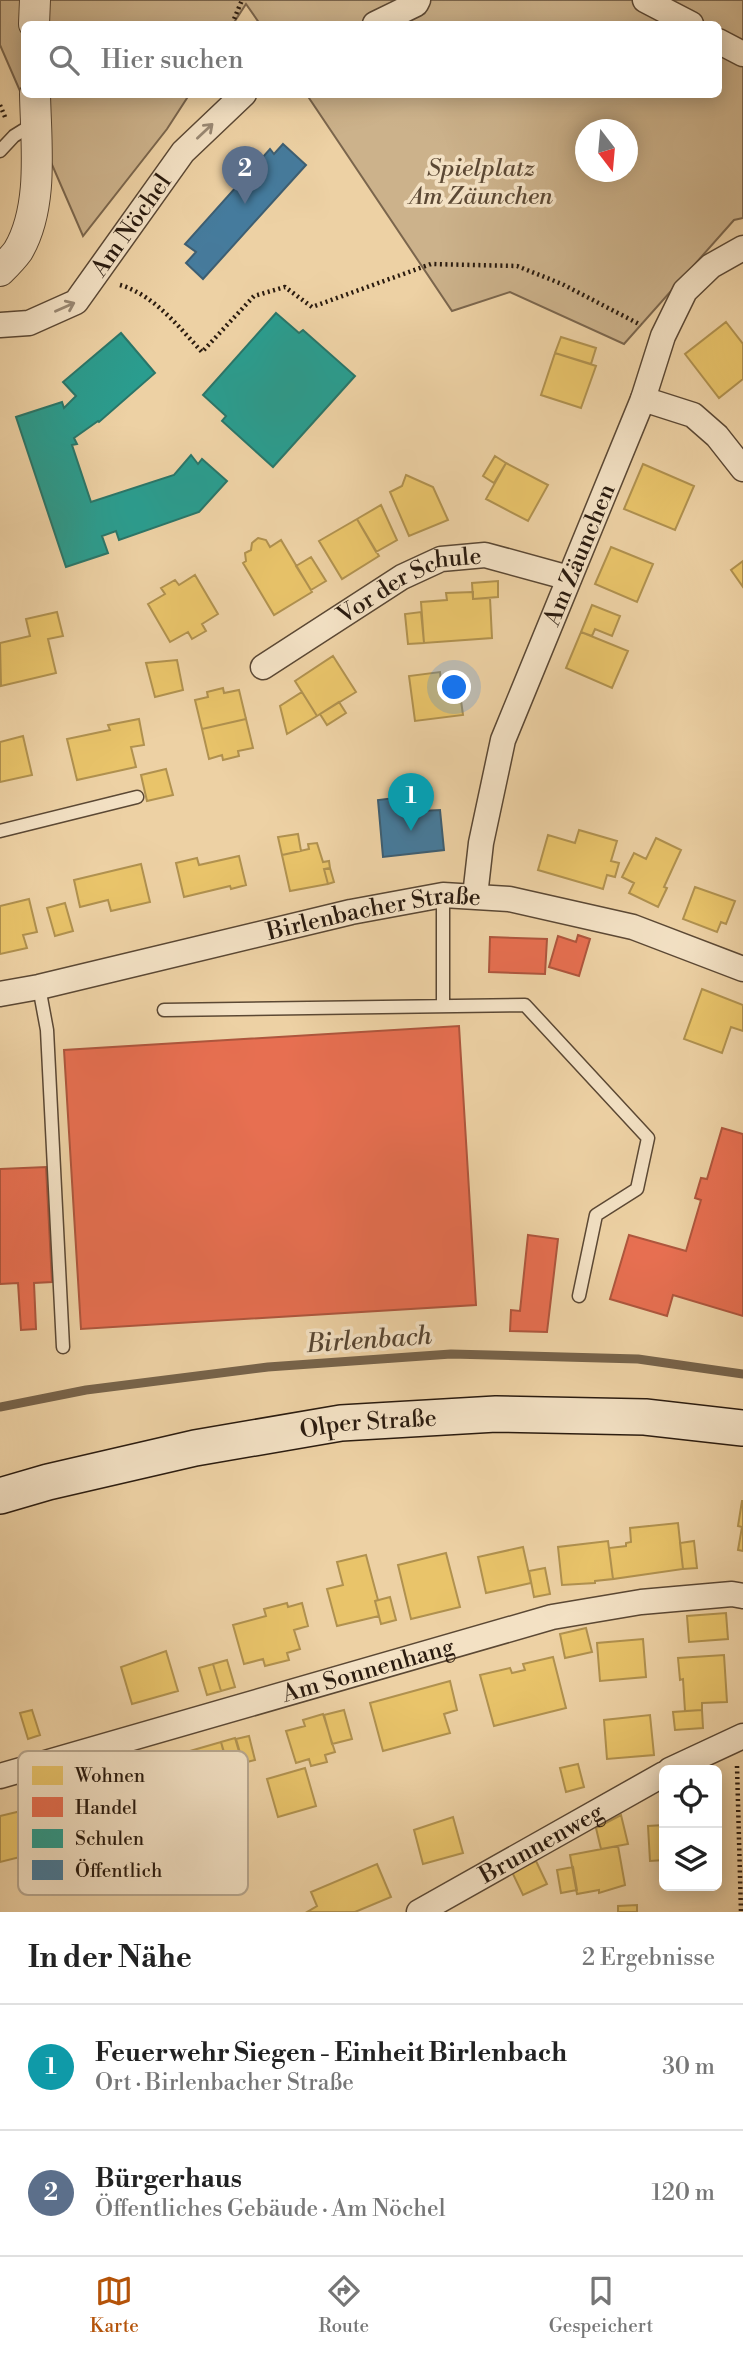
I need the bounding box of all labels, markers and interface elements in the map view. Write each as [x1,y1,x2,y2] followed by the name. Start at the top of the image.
[21,21,722,98] search box
[45,41,83,79] icon: search
[101,44,243,76] text: Hier suchen
[575,119,638,182] north arrow
[196,122,213,139] one-way arrow
[222,146,268,204] pin: 2
[406,154,553,212] park label: Spielplatz Am Zäunchen
[84,169,178,284] street label: Am Nöchel
[54,300,75,313] one-way arrow
[537,480,623,631] street label: Am Zäunchen
[331,541,483,631] street label: Vor der Schule
[437,670,471,704] your location
[388,773,434,831] pin: 1
[263,881,482,948] street label: Birlenbacher Straße
[304,1320,433,1360] water label: Birlenbach
[297,1403,438,1446] street label: Olper Straße
[278,1632,459,1710] street label: Am Sonnenhang
[18,1751,248,1895] legend
[74,1764,145,1788] text: Wohnen
[659,1765,722,1891] map controls
[659,1765,722,1828] button: locate
[75,1796,138,1820] text: Handel
[473,1797,609,1891] street label: Brunnenweg
[75,1827,144,1851] text: Schulen
[659,1828,722,1891] button: layers
[75,1858,162,1883] text: Öffentlich
[28,1939,192,1977] text: In der Nähe
[582,1944,715,1972] text: 2 Ergebnisse
[95,2037,567,2069] text: Feuerwehr Siegen - Einheit Birlenbach
[45,2053,57,2081] text: 1
[662,2053,715,2081] text: 30 m
[95,2069,354,2097] text: Ort · Birlenbacher Straße
[95,2163,242,2195] text: Bürgerhaus
[44,2179,58,2207] text: 2
[651,2179,715,2207] text: 120 m
[95,2195,445,2223] text: Öffentliches Gebäude · Am Nöchel
[90,2272,139,2338] tab: Karte
[318,2272,369,2338] tab: Route
[549,2272,653,2338] tab: Gespeichert

